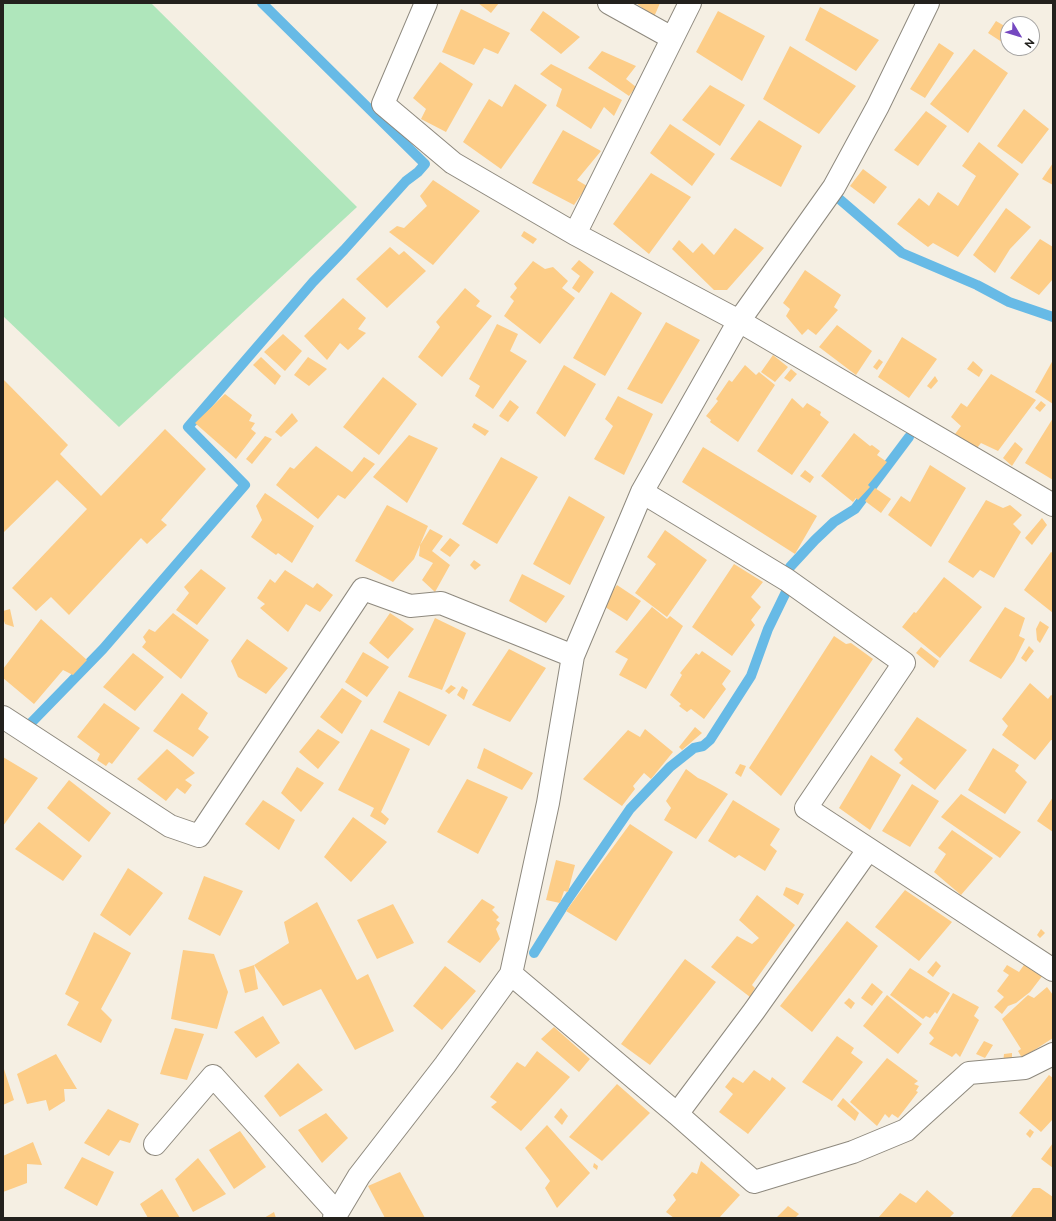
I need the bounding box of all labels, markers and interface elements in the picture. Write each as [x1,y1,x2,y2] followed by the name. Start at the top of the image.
[1000,16,1040,56] north arrow
[1021,36,1037,50] text: N

